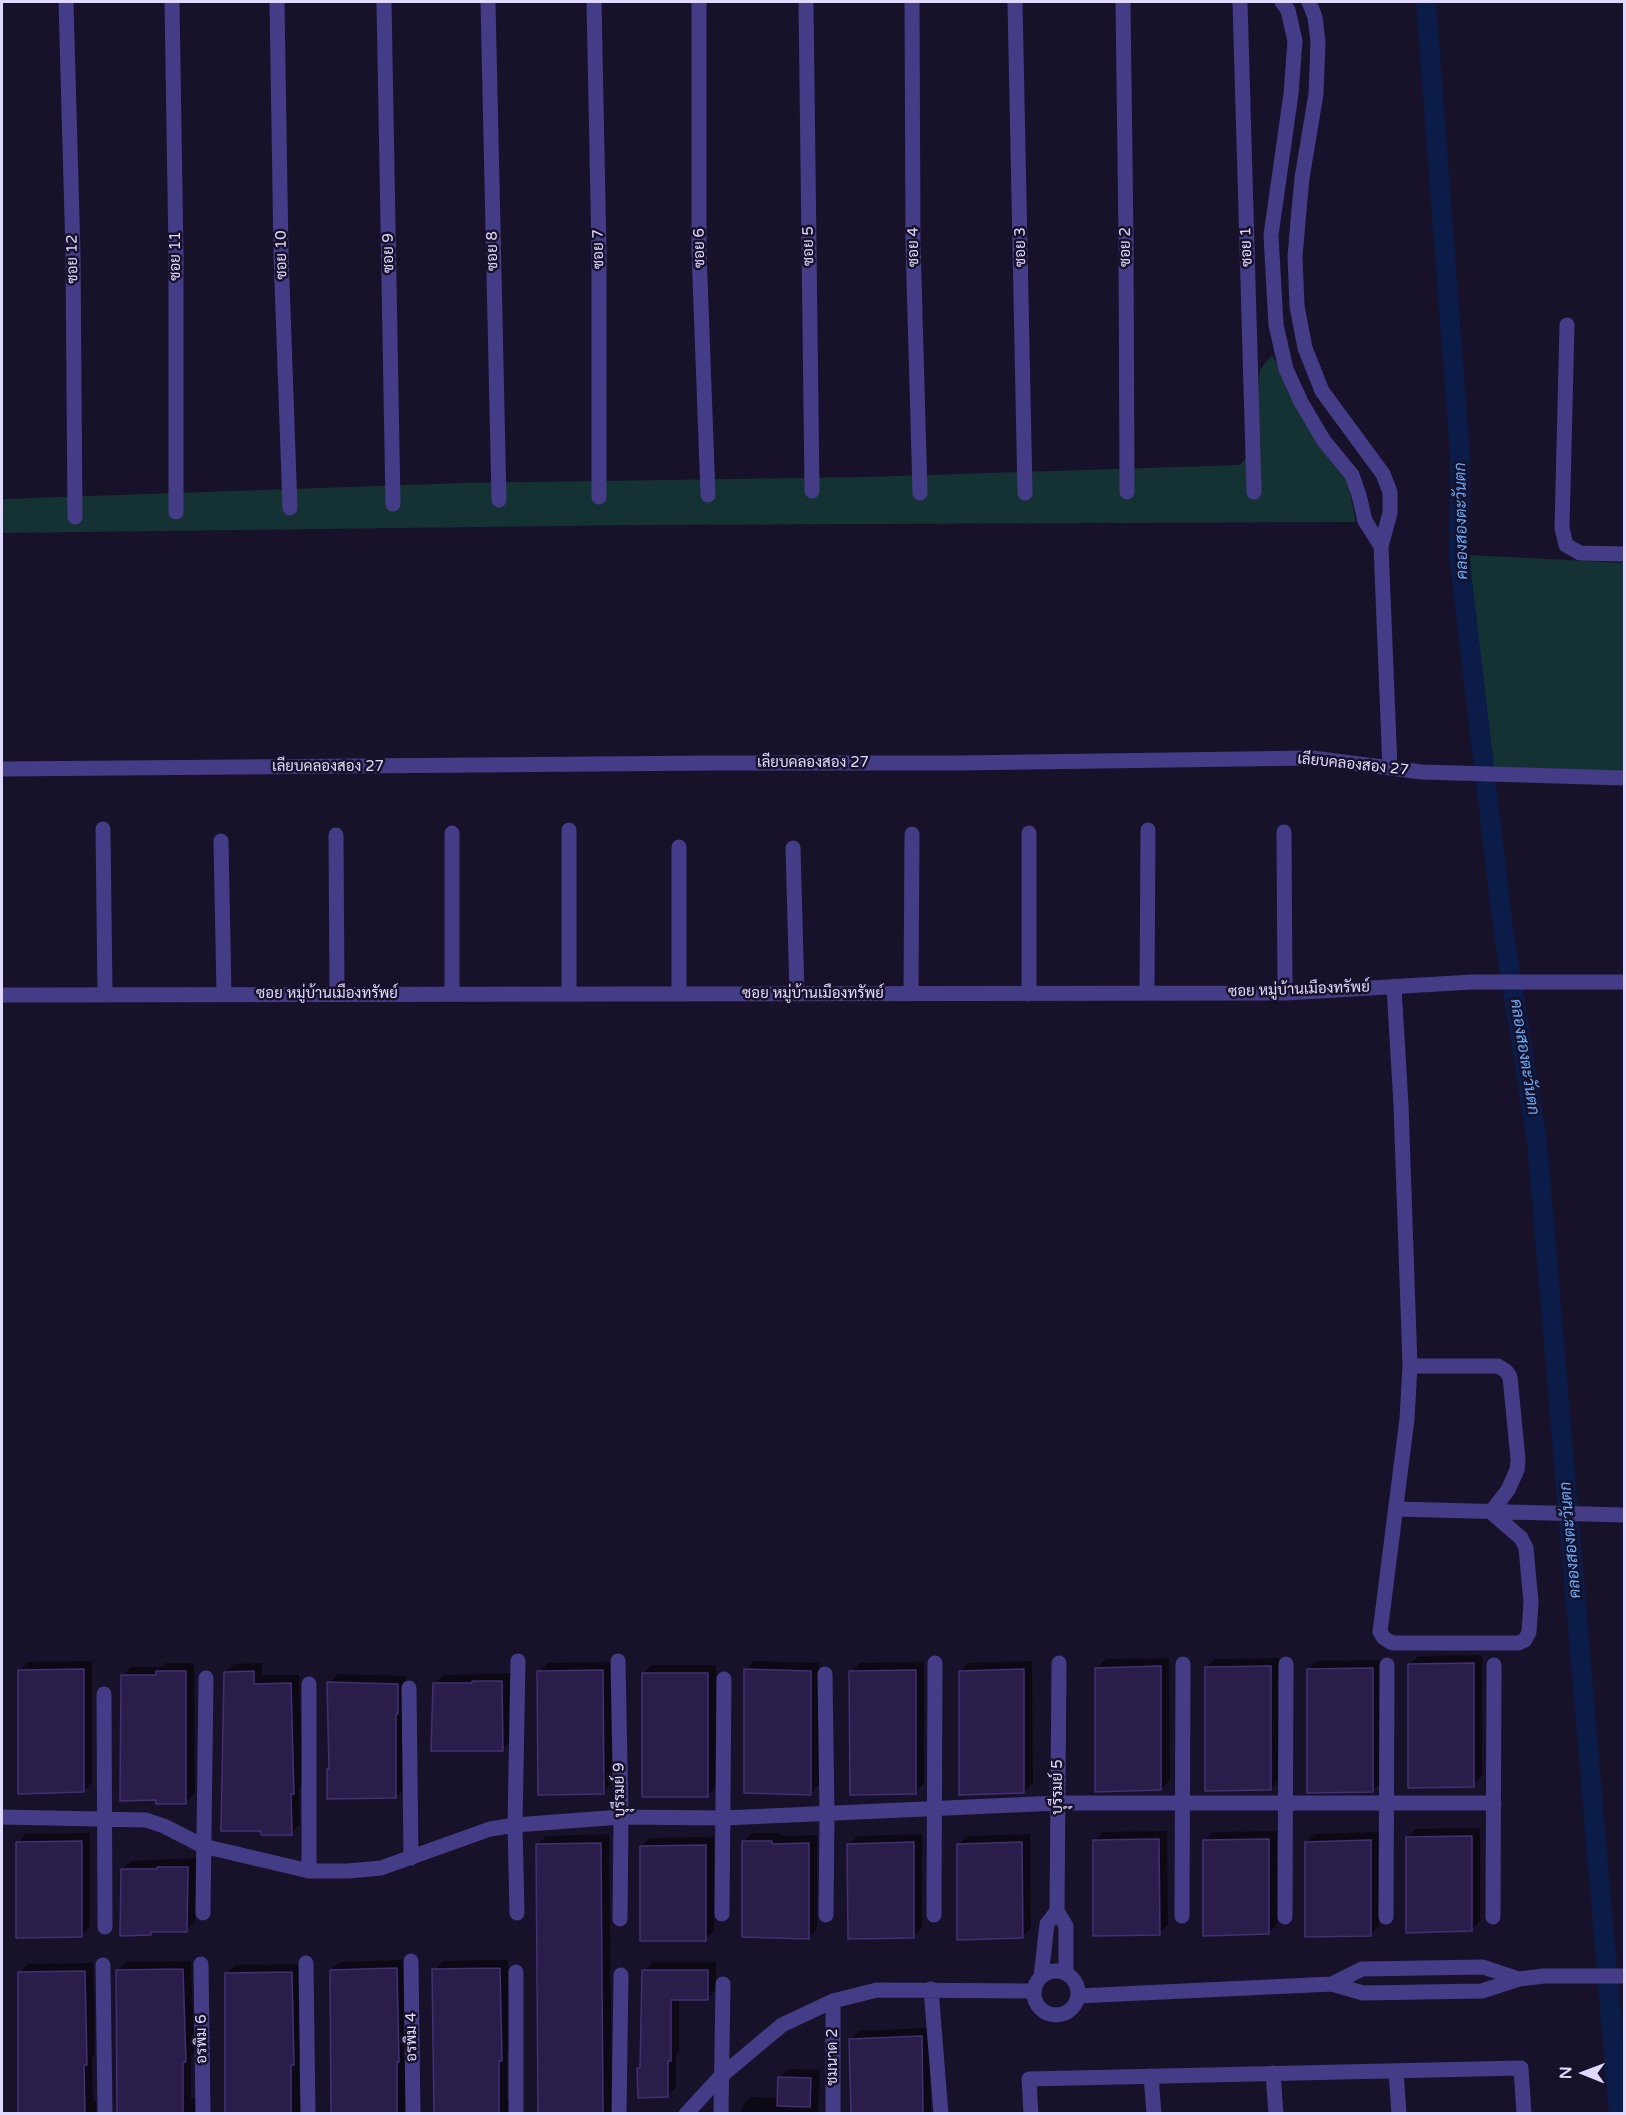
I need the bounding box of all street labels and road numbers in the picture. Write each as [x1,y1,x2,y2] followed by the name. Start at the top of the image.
[800,226,818,266] street label: ซอย 5
[905,227,923,267] street label: ซอย 4
[1012,227,1030,267] street label: ซอย 3
[1117,227,1135,267] street label: ซอย 2
[1237,227,1257,267] street label: ซอย 1
[691,228,709,268] street label: ซอย 6
[590,229,608,269] street label: ซอย 7
[273,230,291,280] street label: ซอย 10
[167,231,185,281] street label: ซอย 11
[484,231,502,271] street label: ซอย 8
[380,233,398,273] street label: ซอย 9
[64,234,82,284] street label: ซอย 12
[1296,750,1410,780] street label: เลียบคลองสอง 27
[757,754,869,772] street label: เลียบคลองสอง 27
[272,758,384,776] street label: เลียบคลองสอง 27
[1228,979,1370,1001] street label: ซอย หมู่บ้านเมืองทรัพย์
[256,985,398,1003] street label: ซอย หมู่บ้านเมืองทรัพย์
[742,985,884,1003] street label: ซอย หมู่บ้านเมืองทรัพย์
[1049,1759,1067,1815] street label: บุุรีรมย์ 5
[611,1762,629,1818] street label: บุุรีรมย์ 9
[403,2012,421,2062] street label: อรพิม 4
[193,2014,211,2064] street label: อรพิม 6
[824,2028,842,2086] street label: ชมนาด 2

